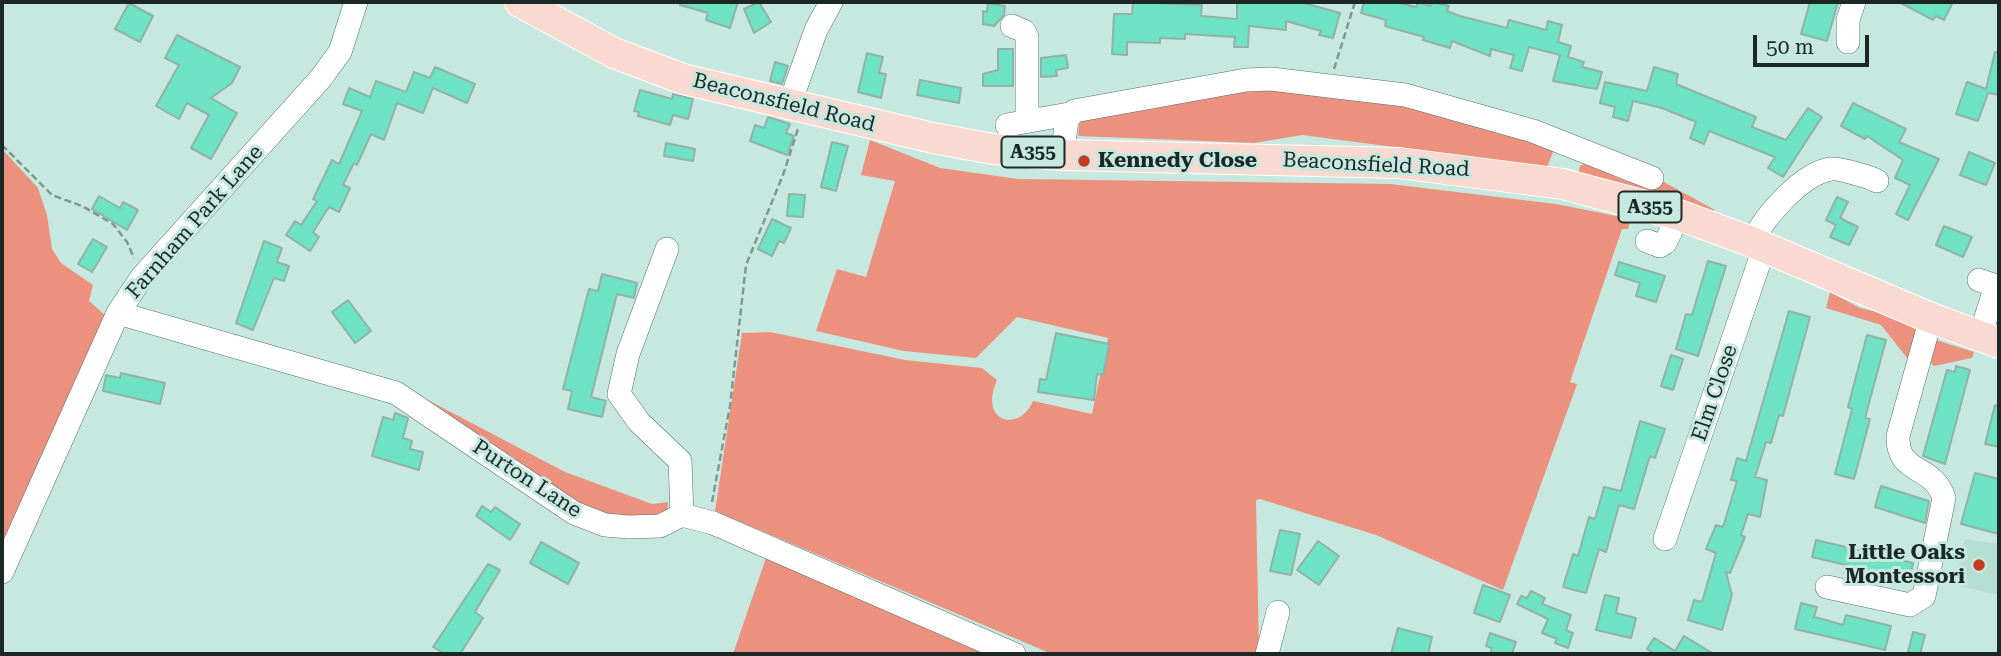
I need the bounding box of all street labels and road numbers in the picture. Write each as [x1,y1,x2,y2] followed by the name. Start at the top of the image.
[690,68,878,138] street label: Beaconsfield Road
[1002,136,1064,168] road number: A355
[121,140,269,304] street label: Farnham Park Lane
[1282,148,1470,182] street label: Beaconsfield Road
[1618,192,1682,223] road number: A355
[1687,342,1743,444] street label: Elm Close
[468,434,586,524] street label: Purton Lane

